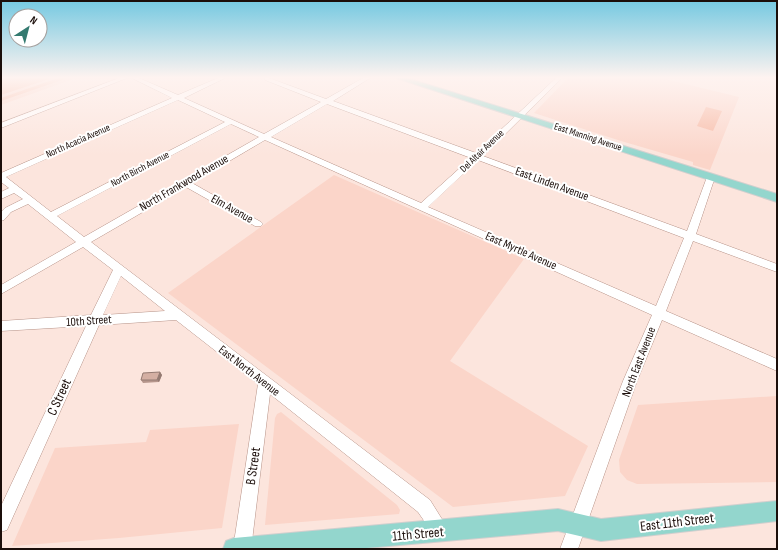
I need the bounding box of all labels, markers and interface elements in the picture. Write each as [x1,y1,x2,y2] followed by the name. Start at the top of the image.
[8,8,48,48] north arrow
[27,13,40,27] text: N
[553,120,623,154] street label: East Manning Avenue
[44,121,112,161] street label: North Acacia Avenue
[458,127,506,175] street label: Del Altair Avenue
[109,149,171,189] street label: North Birch Avenue
[137,151,231,215] street label: North Frankwood Avenue
[513,164,591,204] street label: East Linden Avenue
[208,191,256,227] street label: Elm Avenue
[483,229,559,273] street label: East Myrtle Avenue
[66,312,113,330] street label: 10th Street
[619,325,659,399] street label: North East Avenue
[215,342,283,400] street label: East North Avenue
[43,376,75,418] street label: C Street
[242,446,264,486] street label: B Street
[639,509,715,535] street label: East 11th Street
[391,523,445,545] street label: 11th Street

